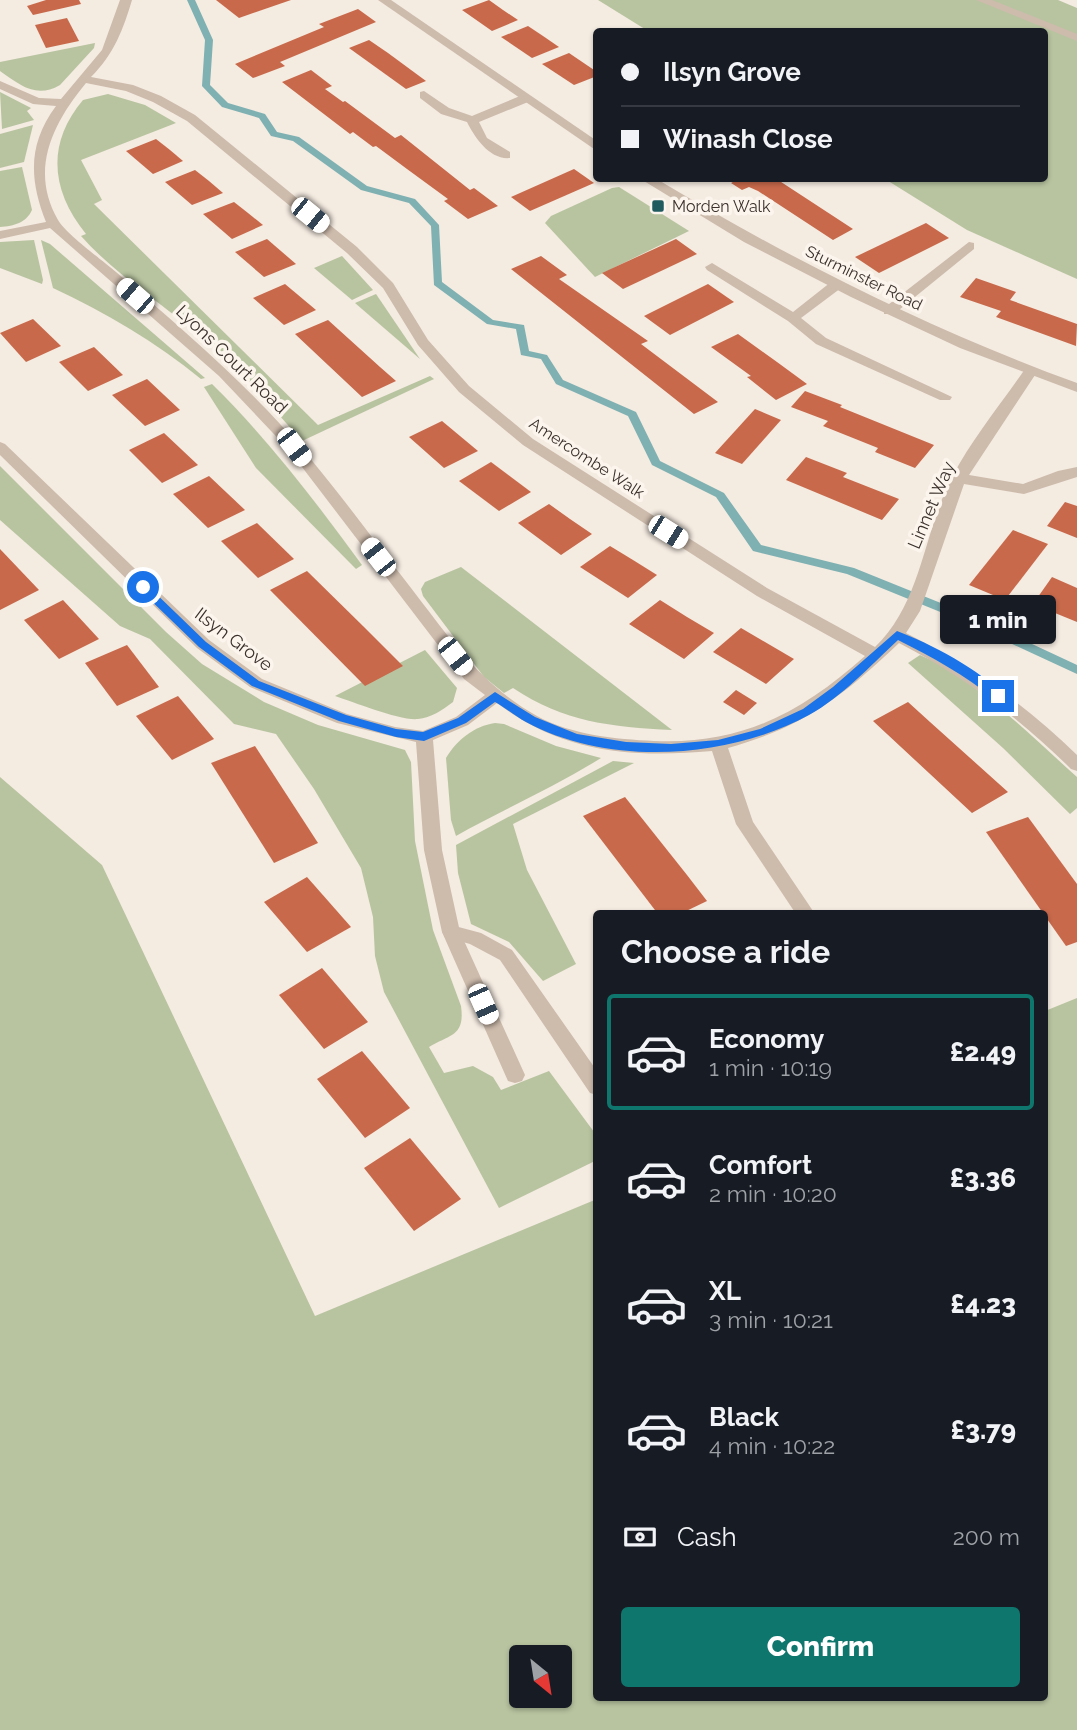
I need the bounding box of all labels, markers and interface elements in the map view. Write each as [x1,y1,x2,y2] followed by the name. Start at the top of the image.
[663,57,801,87] text: Ilsyn Grove
[663,124,833,154] text: Winash Close
[288,194,333,236] car
[672,197,771,216] place label: Morden Walk
[650,198,666,214] marker: Morden Walk
[802,241,926,315] street label: Sturminster Road
[113,274,158,318] car
[172,300,292,418] street label: Lyons Court Road
[526,414,649,503] street label: Amercombe Walk
[273,424,316,470] car
[903,458,959,552] street label: Linnet Way
[645,512,692,552] car
[357,534,400,580] car
[127,571,159,603] route start
[940,594,1056,644] callout: 1 min
[191,603,277,675] street label: Ilsyn Grove
[968,606,1028,633] text: 1 min
[434,633,477,679] car
[982,680,1014,712] route end
[621,933,830,970] text: Choose a ride
[465,981,502,1027] car
[625,1021,688,1084] icon: car
[709,1024,824,1054] text: Economy
[950,1037,1016,1067] text: £2.49
[709,1054,832,1081] text: 1 min · 10:19
[625,1147,688,1210] icon: car
[709,1150,812,1180] text: Comfort
[950,1163,1016,1193] text: £3.36
[709,1180,837,1207] text: 2 min · 10:20
[625,1273,688,1336] icon: car
[709,1276,741,1306] text: XL
[950,1289,1016,1319] text: £4.23
[709,1306,833,1333] text: 3 min · 10:21
[625,1399,688,1462] icon: car
[709,1402,779,1432] text: Black
[951,1415,1016,1445] text: £3.79
[709,1432,835,1459] text: 4 min · 10:22
[621,1518,659,1556] icon: cash
[677,1522,737,1552] text: Cash
[953,1523,1020,1550] text: 200 m
[621,1607,1020,1687] button: Confirm
[509,1645,572,1708] north arrow
[509,1645,572,1708] map controls

